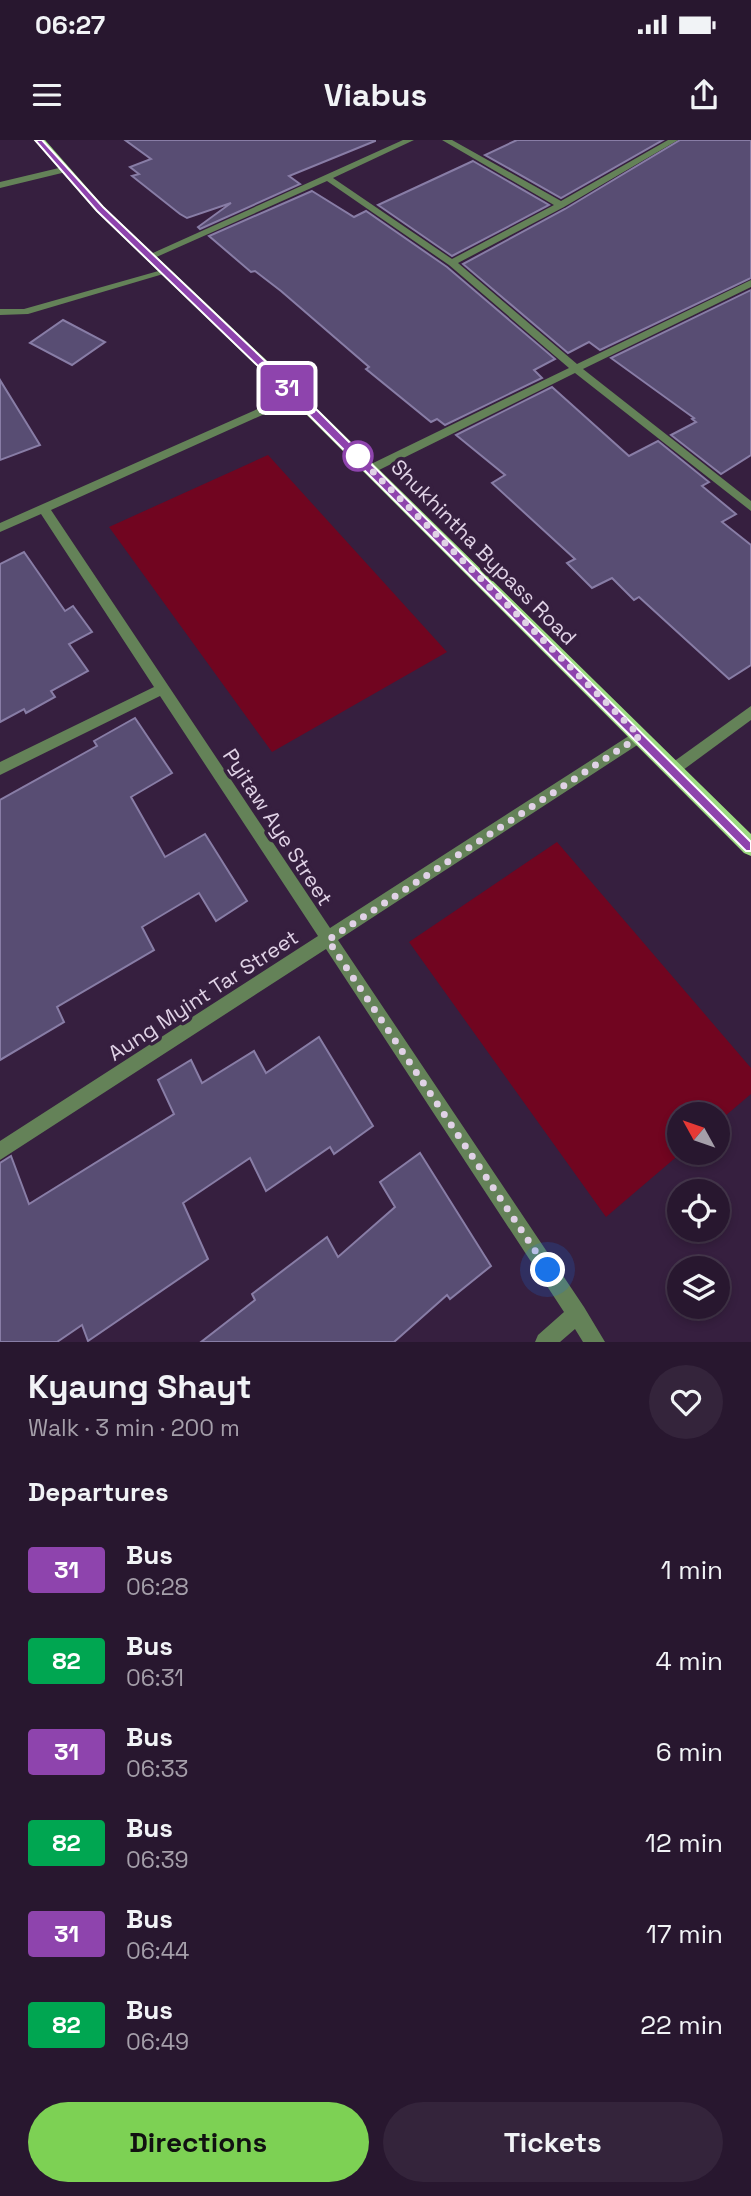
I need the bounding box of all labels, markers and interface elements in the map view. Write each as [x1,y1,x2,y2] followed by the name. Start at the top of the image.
[35,8,105,42] text: 06:27
[324,75,427,115] text: Viabus
[28,76,66,114] icon: menu
[685,76,723,114] icon: share
[256,365,318,411] line badge: 31
[274,372,300,403] text: 31
[343,441,373,471] unlabelled marker
[385,453,583,651] street label: Shukhintha Bypass Road
[217,743,339,911] street label: Pyitaw Aye Street
[103,923,303,1067] street label: Aung Myint Tar Street
[667,1102,730,1166] north arrow
[667,1102,730,1319] map controls
[667,1179,730,1242] button: locate
[530,1252,565,1287] your location
[667,1256,730,1319] button: layers
[649,1365,723,1439] button: heart
[28,1366,252,1408] text: Kyaung Shayt
[28,1413,240,1443] text: Walk · 3 min · 200 m
[28,1475,169,1509] text: Departures
[126,1538,173,1572] text: Bus
[661,1553,723,1587] text: 1 min
[54,1554,79,1585] text: 31
[126,1572,189,1602] text: 06:28
[126,1629,173,1663] text: Bus
[655,1644,723,1678] text: 4 min
[52,1645,81,1676] text: 82
[126,1663,184,1693] text: 06:31
[126,1720,173,1754] text: Bus
[656,1735,723,1769] text: 6 min
[54,1736,79,1767] text: 31
[126,1754,188,1784] text: 06:33
[126,1811,173,1845] text: Bus
[645,1826,723,1860] text: 12 min
[52,1827,81,1858] text: 82
[126,1845,189,1875] text: 06:39
[126,1902,173,1936] text: Bus
[646,1917,723,1951] text: 17 min
[54,1918,79,1949] text: 31
[126,1936,189,1966] text: 06:44
[126,1993,173,2027] text: Bus
[640,2008,723,2042] text: 22 min
[52,2009,81,2040] text: 82
[126,2027,189,2057] text: 06:49
[28,2102,369,2182] button: Directions
[383,2102,723,2182] button: Tickets

